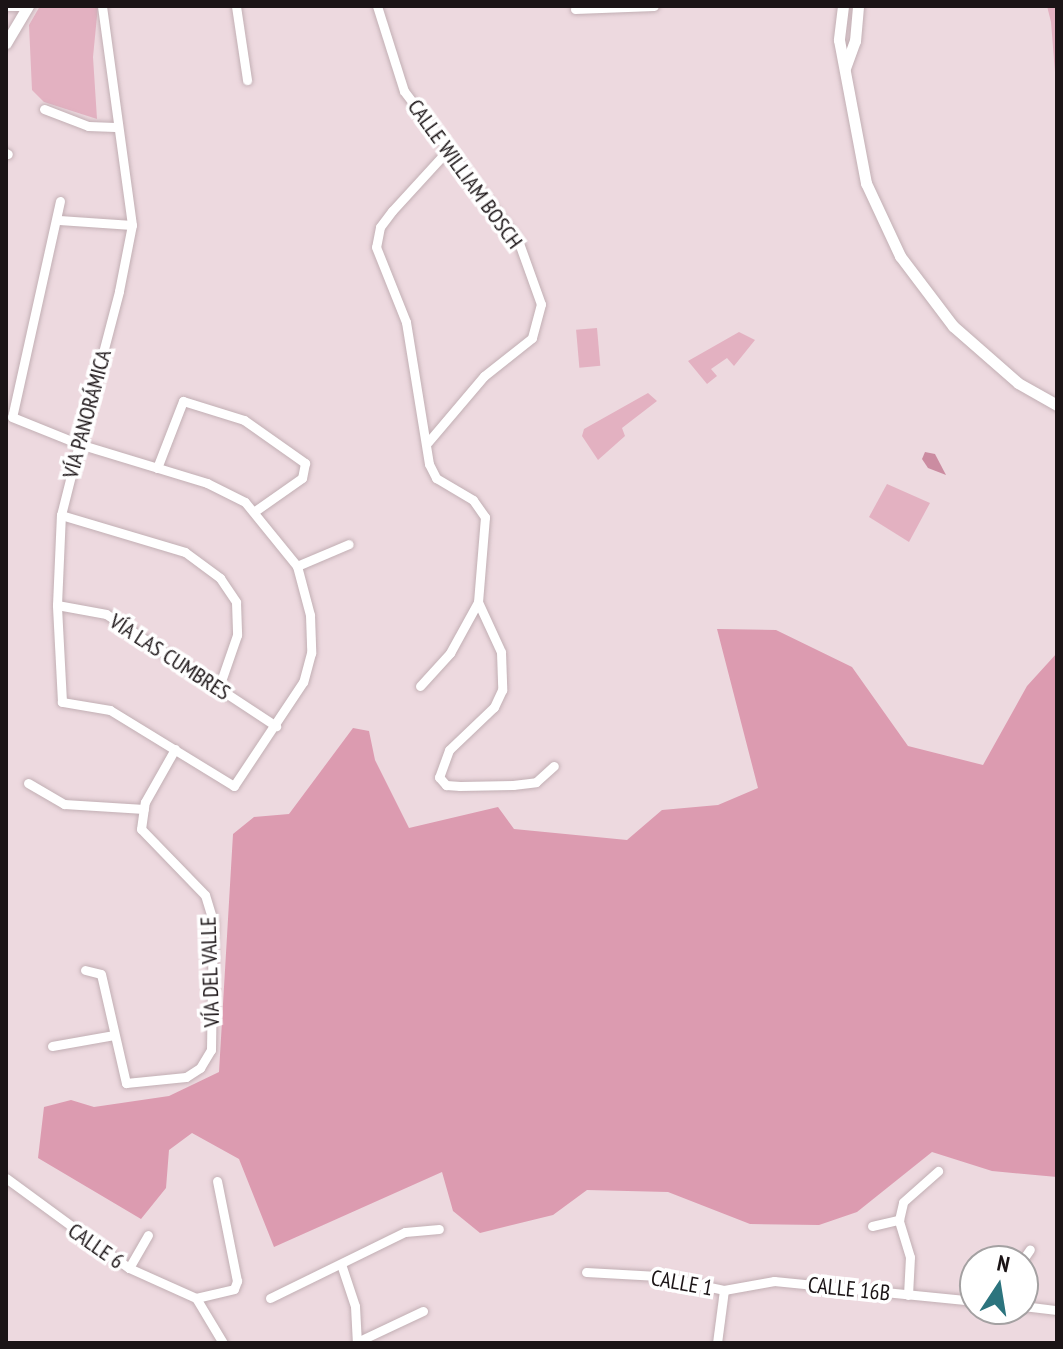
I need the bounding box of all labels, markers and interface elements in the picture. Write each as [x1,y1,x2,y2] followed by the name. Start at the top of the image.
[402,94,528,254] street label: CALLE WILLIAM BOSCH
[57,346,117,482] street label: VÍA PANORÁMICA
[104,608,236,706] street label: VÍA LAS CUMBRES
[195,915,225,1029] street label: VÍA DEL VALLE
[63,1217,129,1275] street label: CALLE 6
[959,1245,1039,1325] north arrow
[995,1249,1012,1278] text: N
[649,1265,715,1301] street label: CALLE 1
[807,1272,891,1306] street label: CALLE 16B

